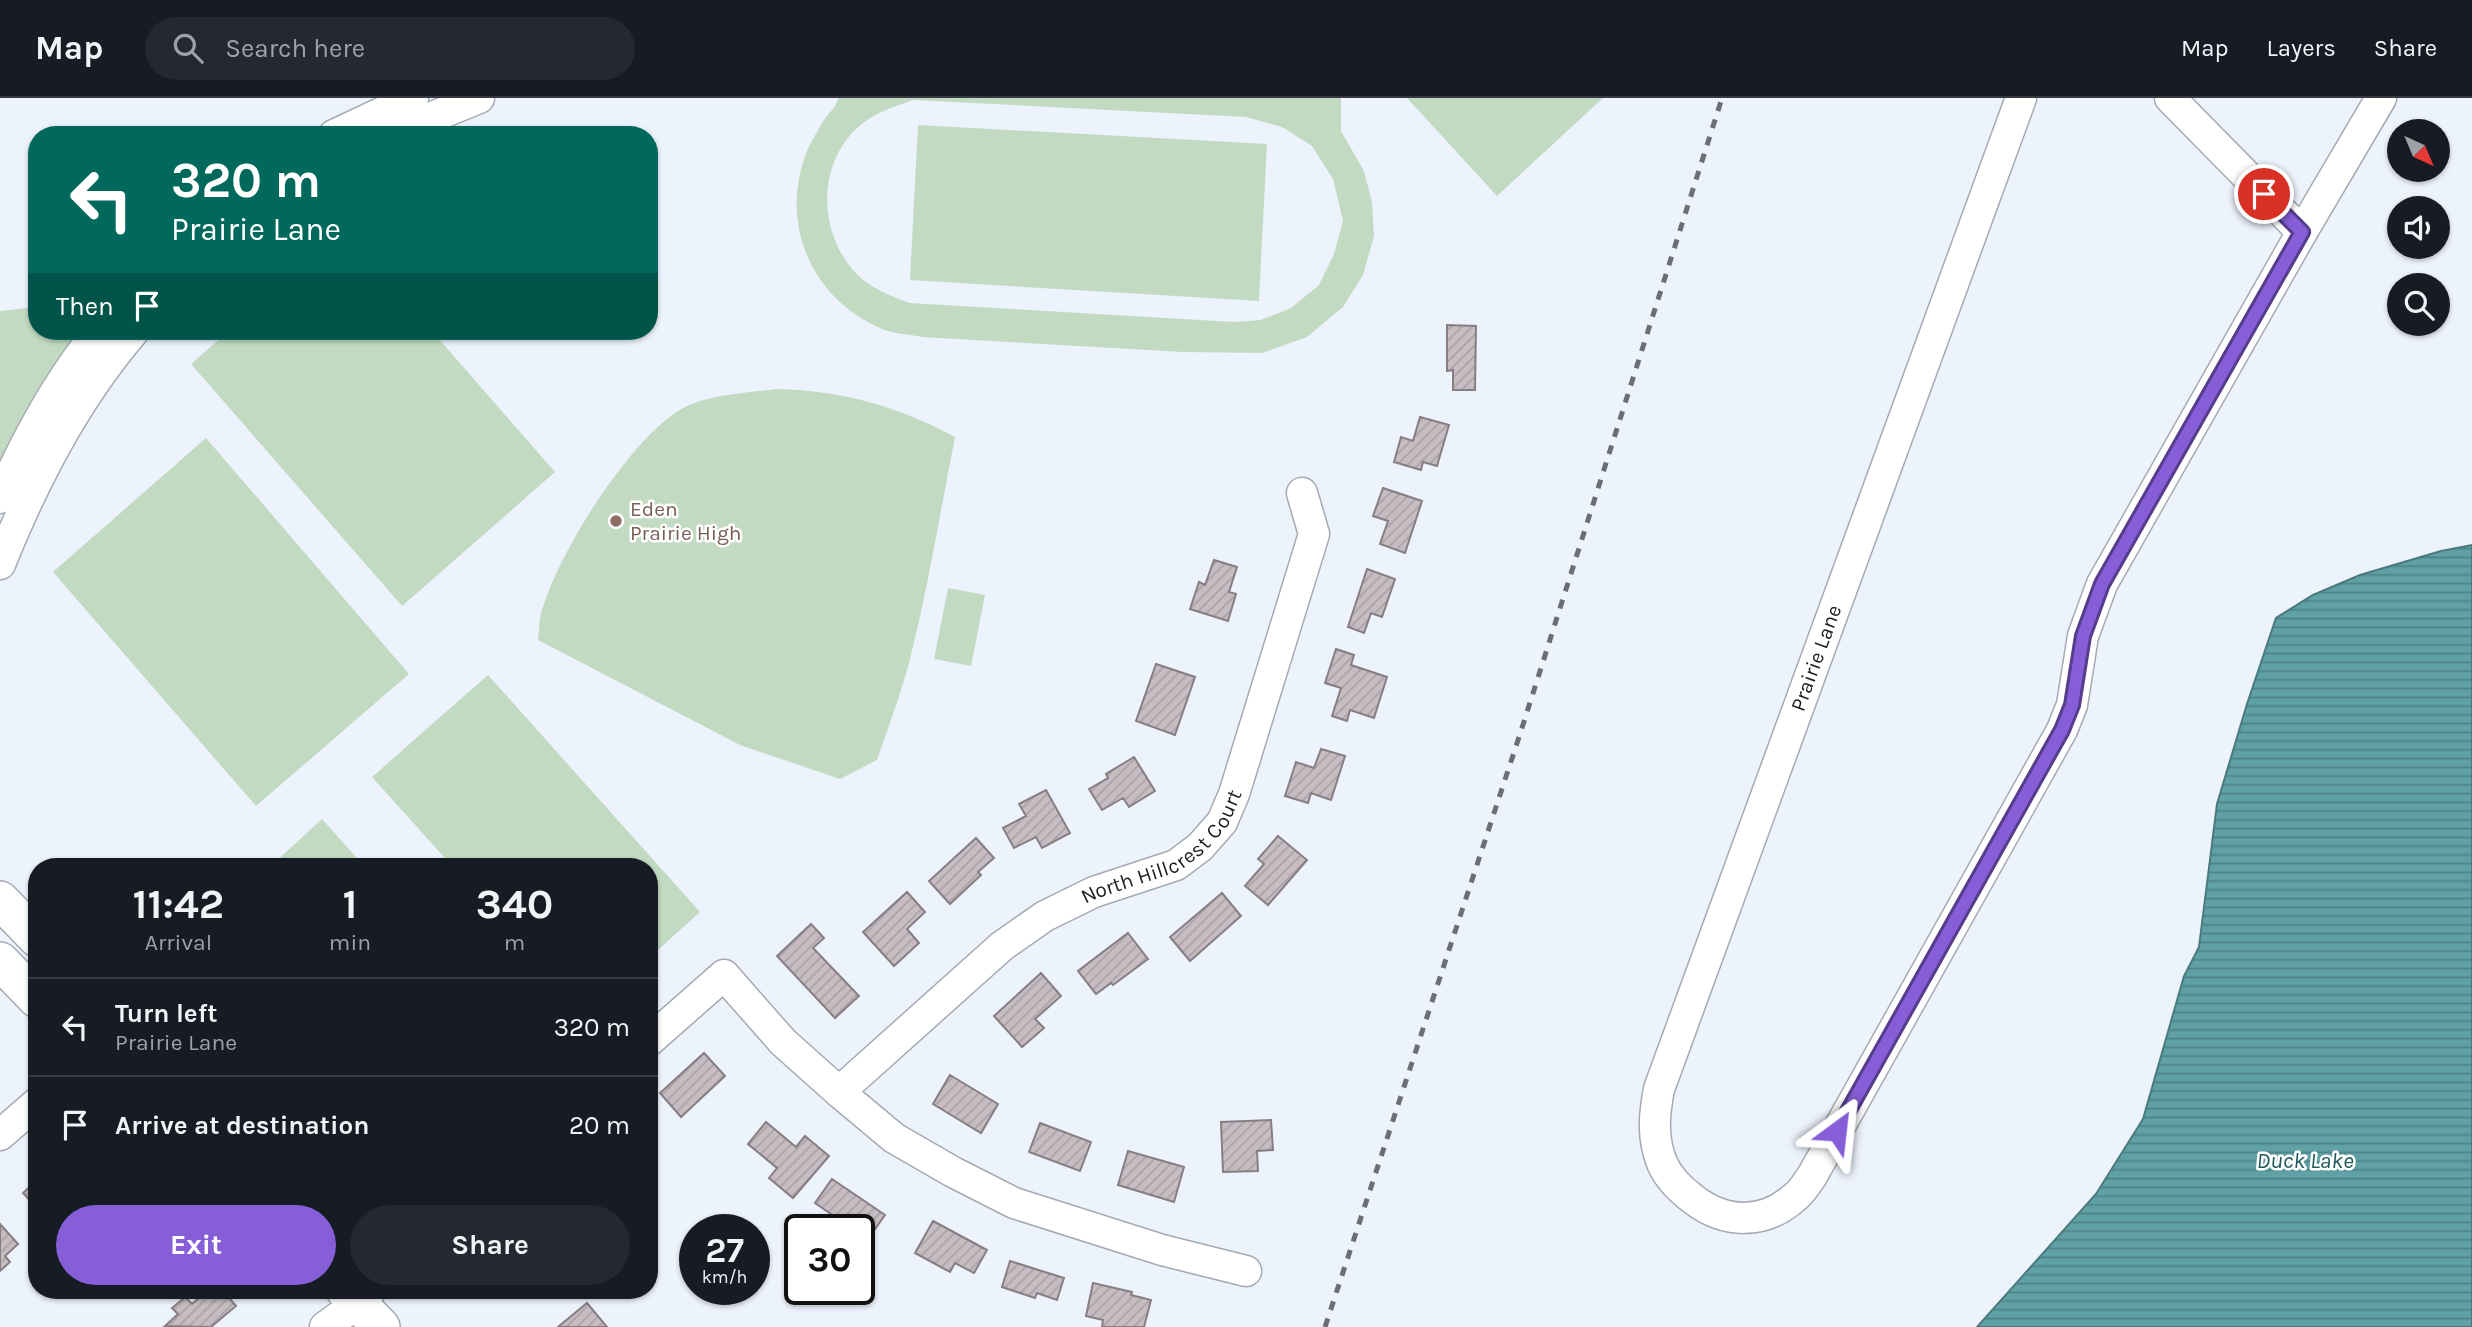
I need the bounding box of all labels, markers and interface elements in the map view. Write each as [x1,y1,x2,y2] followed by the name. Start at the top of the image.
[145,17,635,80] search box
[35,29,103,67] text: Map
[169,29,207,67] icon: search
[225,33,365,64] text: Search here
[2181,34,2229,62] text: Map
[2267,34,2336,62] text: Layers
[2374,34,2437,62] text: Share
[2387,119,2450,182] north arrow
[2387,119,2450,336] map controls
[171,152,321,209] text: 320 m
[56,154,147,245] icon: left
[2234,164,2294,224] pin
[2245,175,2283,213] icon: arrive
[2387,196,2450,259] button: sound
[171,211,341,248] text: Prairie Lane
[2387,273,2450,336] button: search
[128,287,166,325] icon: arrive
[56,291,114,322] text: Then
[630,497,741,545] place label: Eden Prairie High
[608,513,624,529] marker: Eden Prairie High
[1786,602,1846,714] street label: Prairie Lane
[1077,786,1246,909] street label: North Hillcrest Court
[133,879,224,929] text: 11:42
[343,879,357,929] text: 1
[476,879,553,929] text: 340
[145,929,212,956] text: Arrival
[329,929,371,956] text: min
[504,929,525,956] text: m
[115,998,217,1029] text: Turn left
[56,1008,94,1046] icon: left
[554,1012,630,1043] text: 320 m
[115,1029,237,1056] text: Prairie Lane
[1800,1094,1874,1168] position arrow
[56,1106,94,1144] icon: arrive
[115,1110,369,1141] text: Arrive at destination
[569,1110,630,1141] text: 20 m
[2256,1147,2354,1174] water label: Duck Lake
[56,1205,336,1285] button: Exit
[350,1205,630,1285] button: Share
[784,1214,875,1305] speed limit sign: 30
[705,1230,744,1271] text: 27
[702,1266,747,1288] text: km/h

